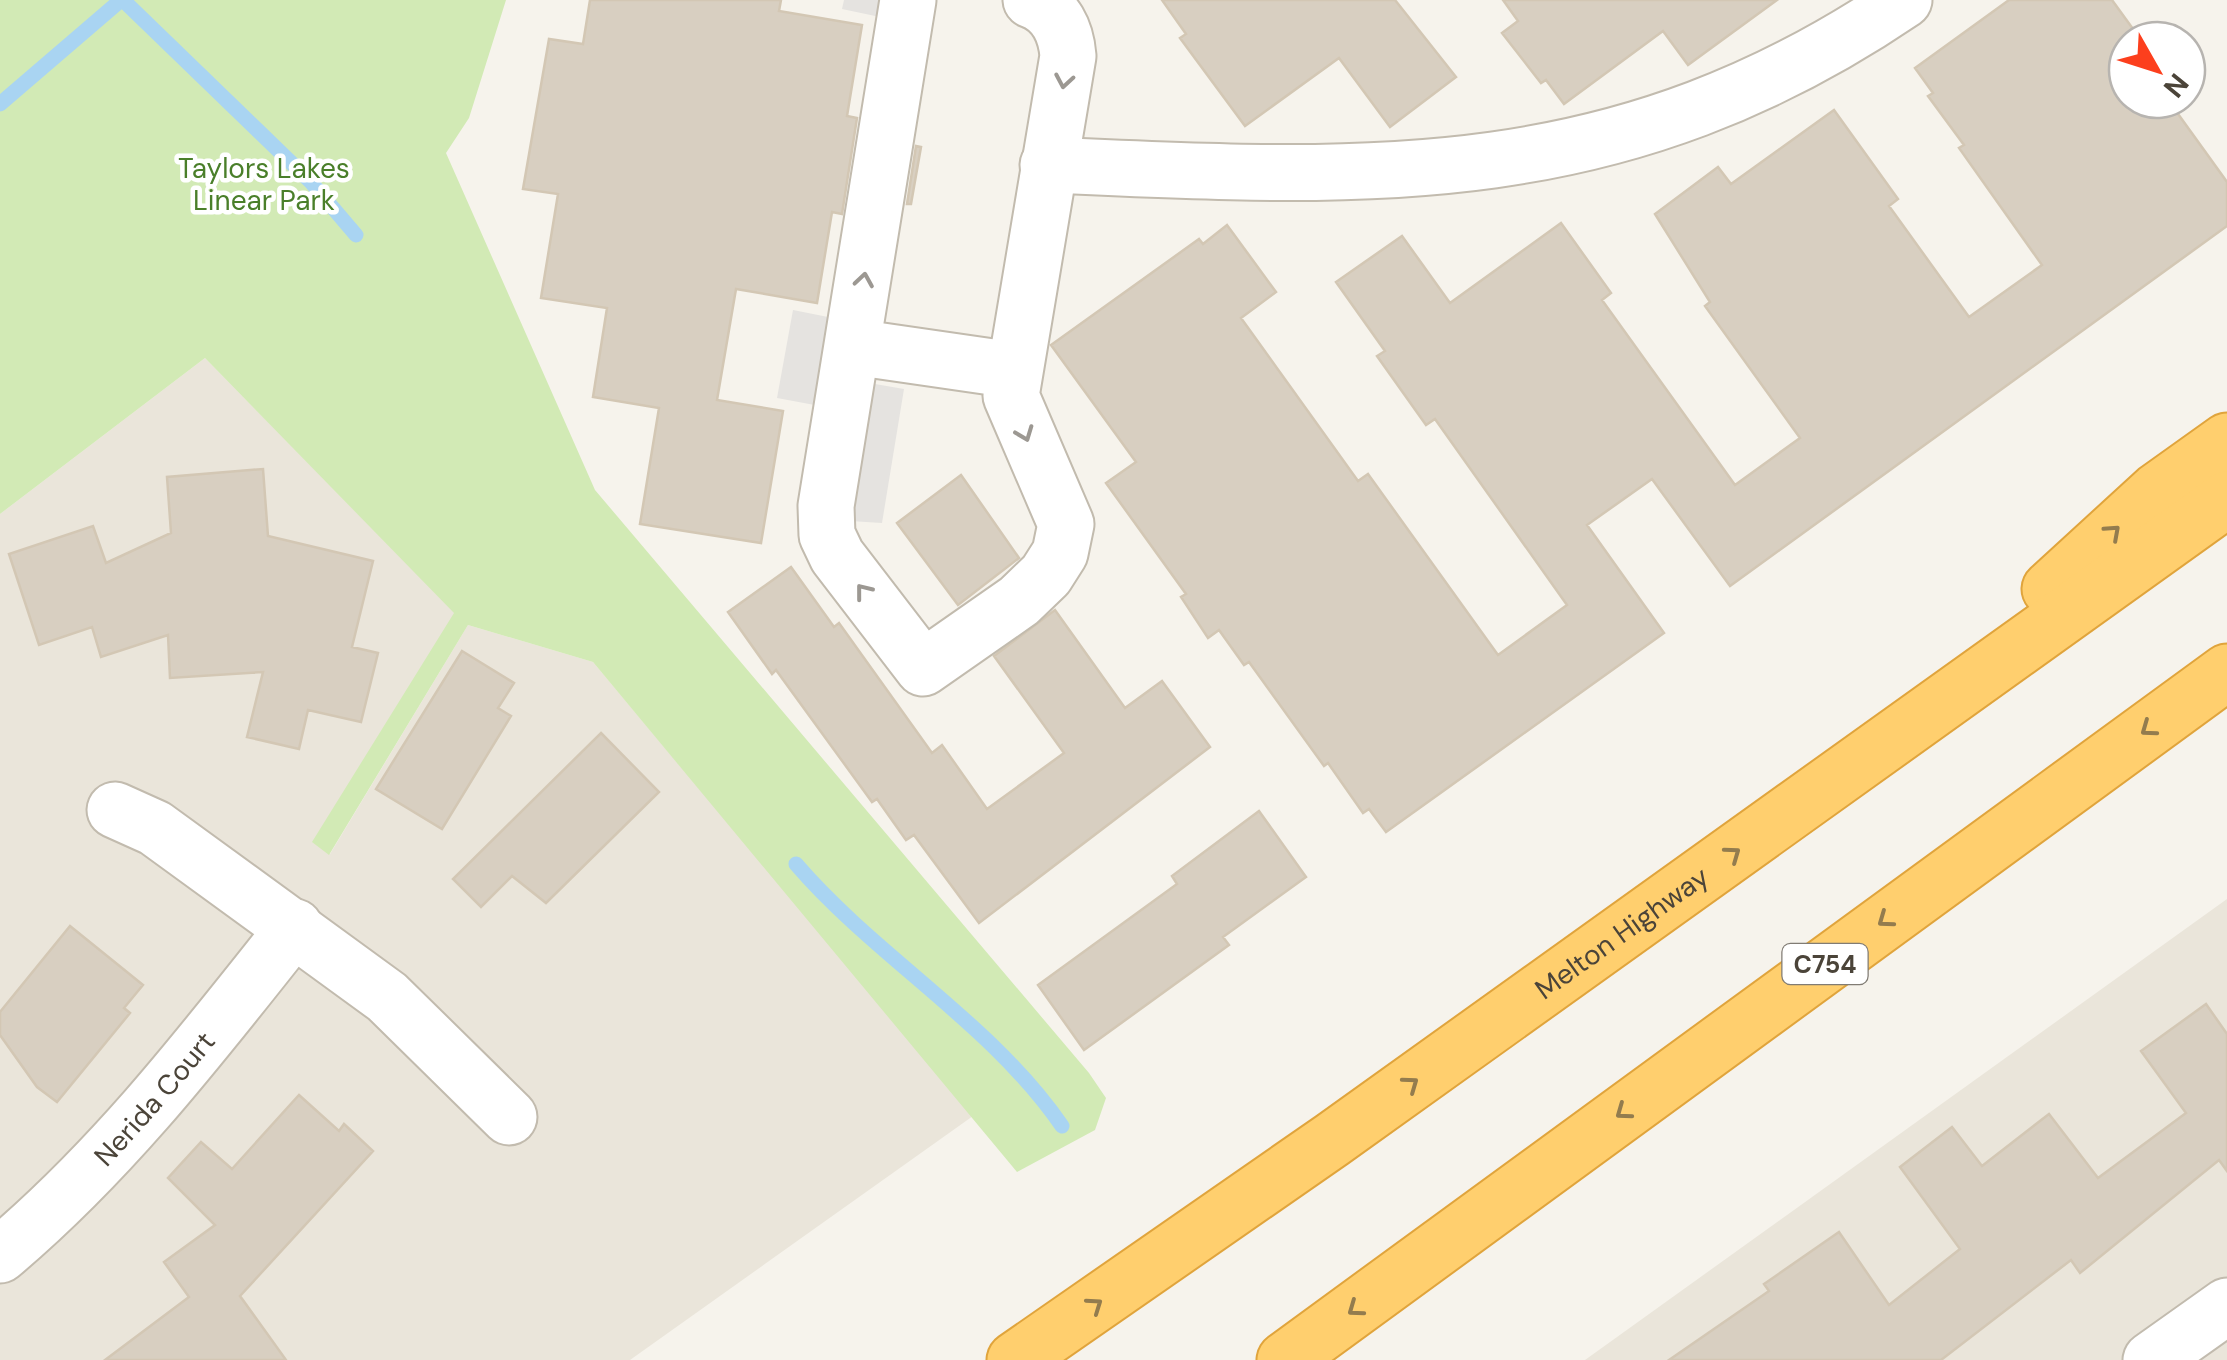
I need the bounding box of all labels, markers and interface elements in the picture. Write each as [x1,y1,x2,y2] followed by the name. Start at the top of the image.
[2107,20,2207,120] north arrow
[2155,66,2197,105] text: N
[1054,73,1075,89] one-way arrow
[178,150,350,219] park label: Taylors Lakes Linear Park
[853,272,874,288] one-way arrow
[1014,424,1034,442] one-way arrow
[2101,526,2120,544] one-way arrow
[858,584,875,602] one-way arrow
[2141,717,2159,735] one-way arrow
[1721,848,1740,866] one-way arrow
[1528,858,1716,1008] street label: Melton Highway
[1878,908,1896,925] one-way arrow
[1782,944,1868,984] road number: C754
[86,1024,223,1174] street label: Nerida Court
[1400,1078,1419,1096] one-way arrow
[1616,1100,1634,1118] one-way arrow
[1348,1297,1366,1315] one-way arrow
[1084,1298,1102,1317] one-way arrow

